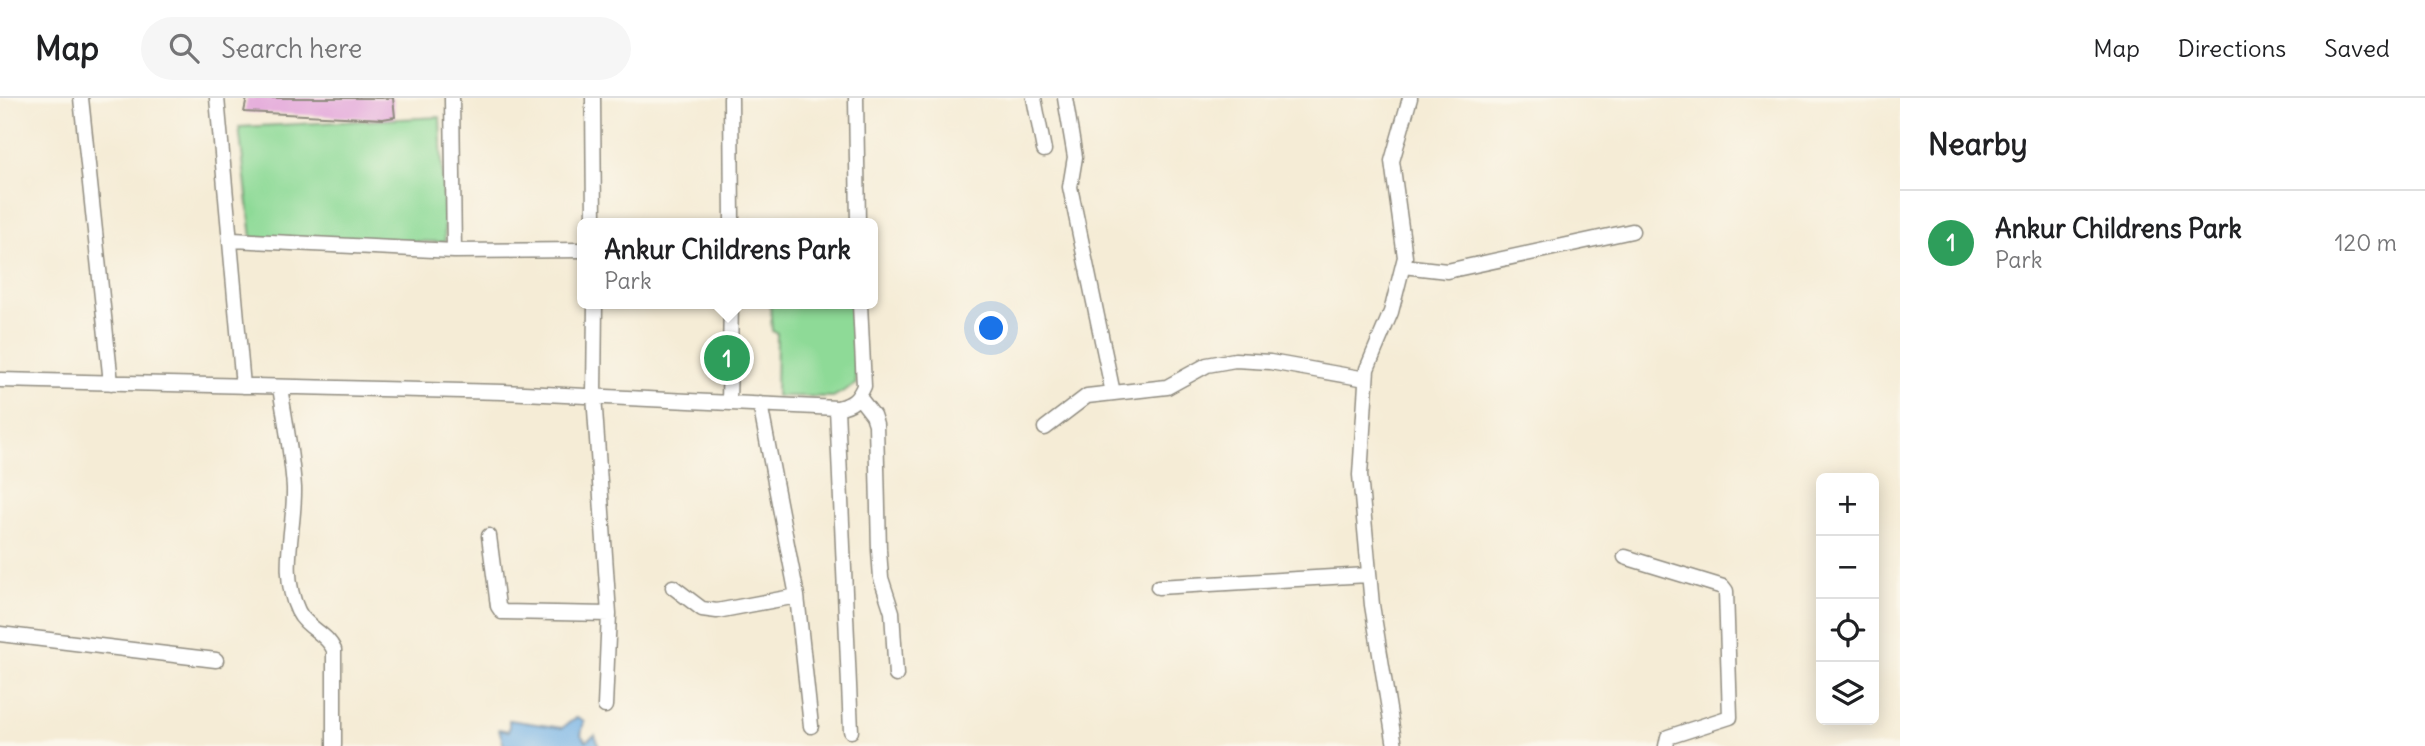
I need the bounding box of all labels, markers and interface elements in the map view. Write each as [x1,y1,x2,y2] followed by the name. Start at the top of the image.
[141,17,631,80] search box
[35,27,99,69] text: Map
[165,29,203,67] icon: search
[221,32,362,65] text: Search here
[2093,33,2140,63] text: Map
[2178,33,2286,63] text: Directions
[2324,33,2390,63] text: Saved
[1928,125,2028,163] text: Nearby
[1995,212,2242,245] text: Ankur Childrens Park
[577,218,878,309] popup
[1946,228,1956,257] text: 1
[2334,228,2397,257] text: 120 m
[604,233,851,266] text: Ankur Childrens Park
[1995,245,2043,274] text: Park
[604,266,652,295] text: Park
[974,311,1008,345] your location
[704,332,750,384] pin: 1
[1816,473,1879,725] map controls
[1816,473,1879,536] button: +
[1816,536,1879,599] button: −
[1816,599,1879,662] button: locate
[1816,662,1879,725] button: layers

